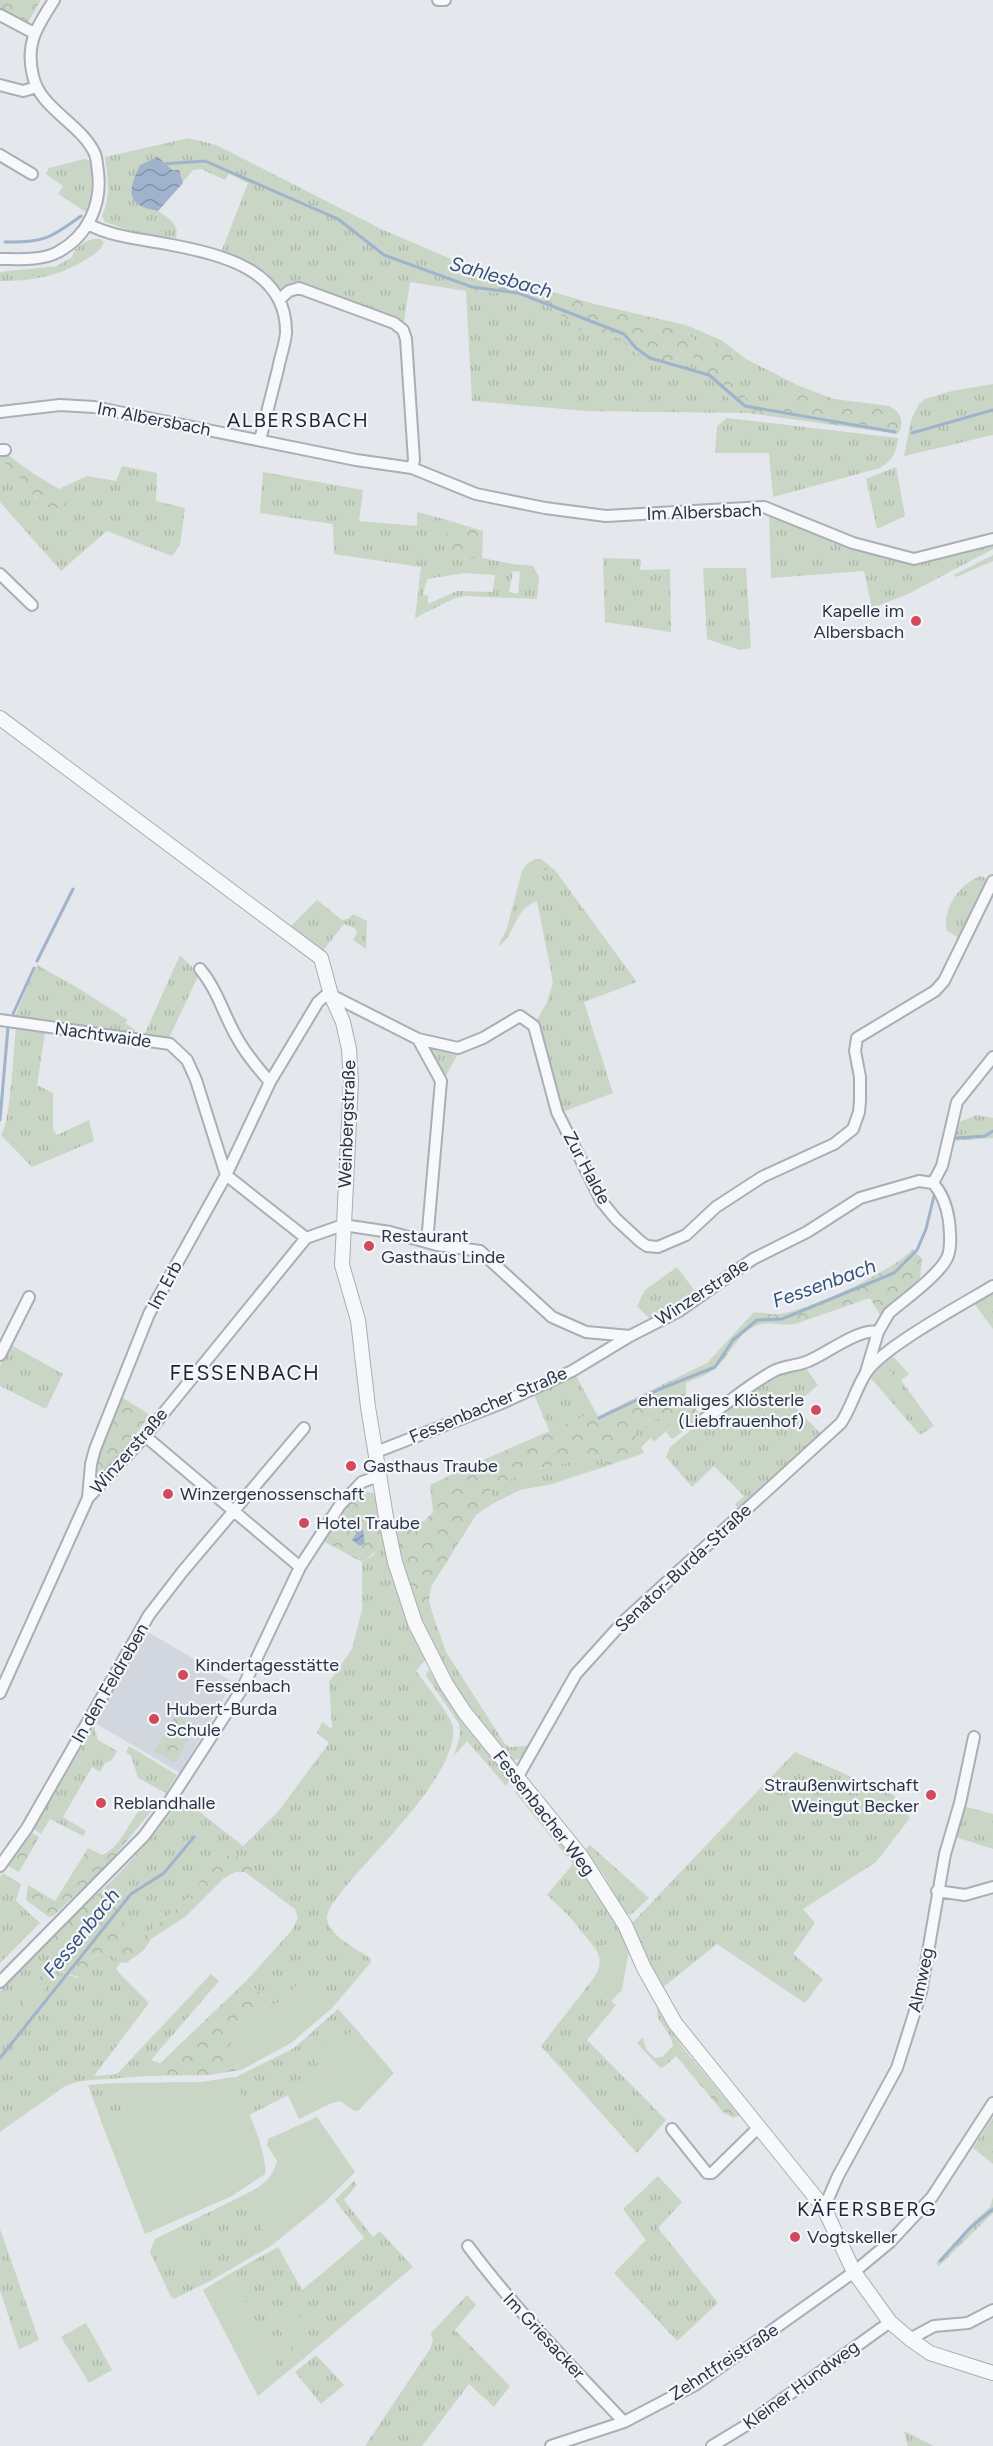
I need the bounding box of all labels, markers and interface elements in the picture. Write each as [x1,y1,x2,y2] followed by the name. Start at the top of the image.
[447,251,555,303] water label: Sahlesbach
[95,397,213,441] street label: Im Albersbach
[227,408,369,432] district label: ALBERSBACH
[646,499,762,525] street label: Im Albersbach
[813,600,904,643] place label: Kapelle im Albersbach
[909,614,923,628] marker: Kapelle im Albersbach
[53,1017,153,1053] street label: Nachtwaide
[334,1059,360,1188] street label: Weinbergstraße
[559,1128,615,1208] street label: Zur Halde
[381,1225,505,1268] place label: Restaurant Gasthaus Linde
[362,1239,376,1253] marker: Restaurant Gasthaus Linde
[769,1253,879,1313] water label: Fessenbach
[651,1254,753,1330] street label: Winzerstraße
[143,1257,187,1313] street label: Im Erb
[170,1360,320,1385] district label: FESSENBACH
[406,1362,570,1448] street label: Fessenbacher Straße
[638,1389,804,1432] place label: ehemaliges Klösterle (Liebfrauenhof)
[86,1403,172,1498] street label: Winzerstraße
[809,1403,823,1417] marker: ehemaliges Klösterle (Liebfrauenhof)
[363,1455,498,1477] place label: Gasthaus Traube
[344,1459,358,1473] marker: Gasthaus Traube
[180,1483,365,1505] place label: Winzergenossenschaft
[161,1487,175,1501] marker: Winzergenossenschaft
[610,1499,756,1637] street label: Senator-Burda-Straße
[316,1512,420,1534] place label: Hotel Traube
[297,1516,311,1530] marker: Hotel Traube
[67,1619,153,1747] street label: In den Feldreben
[195,1654,339,1697] place label: Kindertagesstätte Fessenbach
[176,1668,190,1682] marker: Kindertagesstätte Fessenbach
[166,1698,277,1741] place label: Hubert-Burda Schule
[147,1712,161,1726] marker: Hubert-Burda Schule
[488,1746,600,1880] street label: Fessenbacher Weg
[764,1774,919,1817] place label: Straußenwirtschaft Weingut Becker
[924,1788,938,1802] marker: Straußenwirtschaft Weingut Becker
[113,1792,216,1814] place label: Reblandhalle
[94,1796,108,1810] marker: Reblandhalle
[38,1883,124,1983] water label: Fessenbach
[903,1946,939,2014] street label: Almweg
[797,2197,937,2221] district label: KÄFERSBERG
[807,2226,897,2248] place label: Vogtskeller
[788,2230,802,2244] marker: Vogtskeller
[498,2288,590,2384] street label: Im Griesacker
[665,2319,783,2405] street label: Zehntfreistraße
[739,2336,863,2434] street label: Kleiner Hundweg

